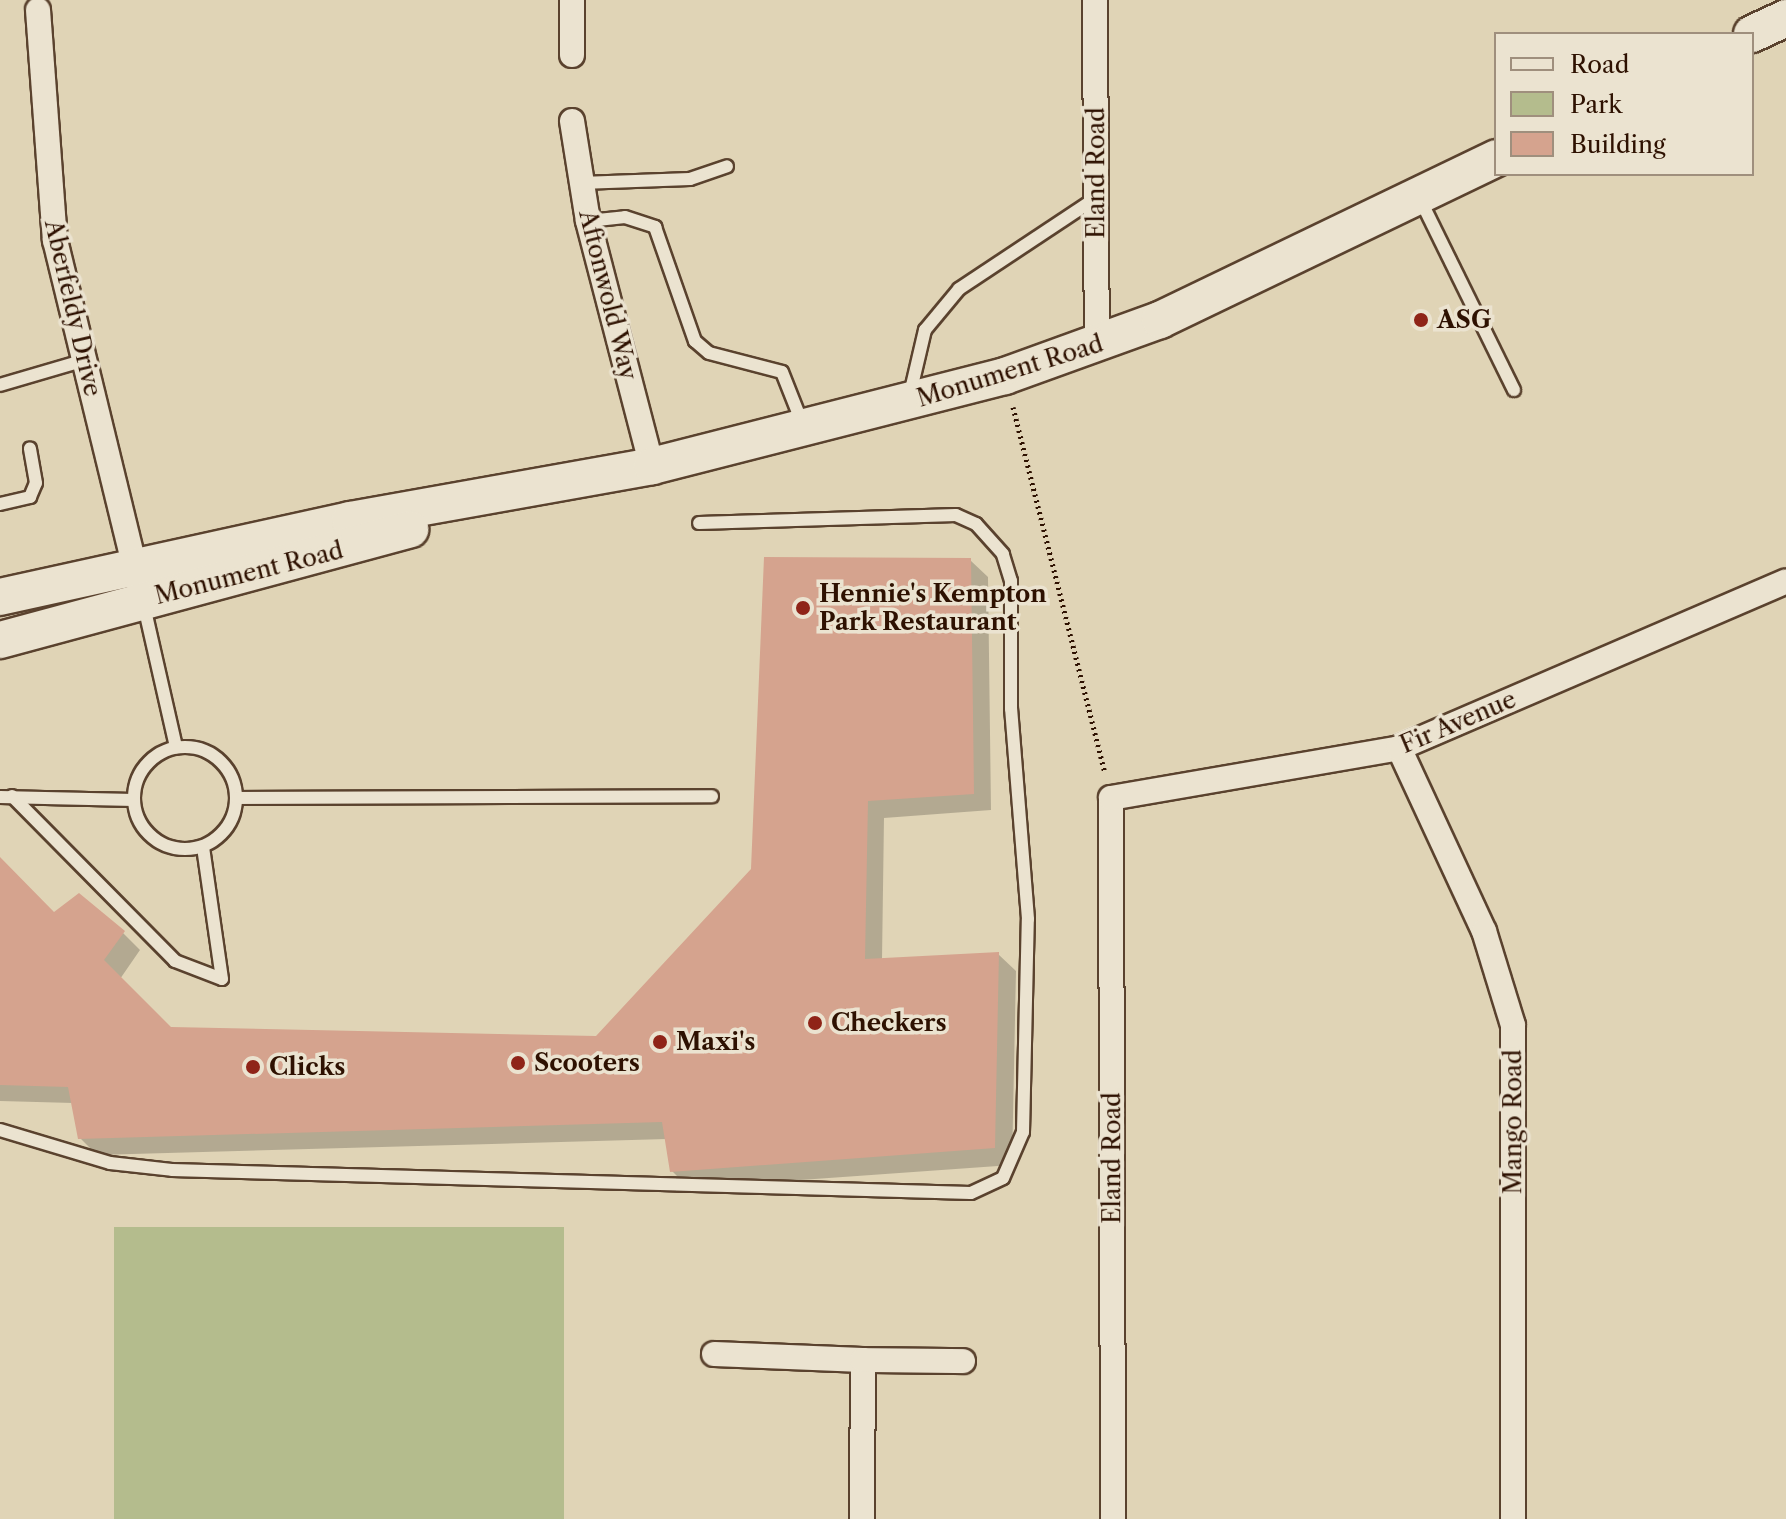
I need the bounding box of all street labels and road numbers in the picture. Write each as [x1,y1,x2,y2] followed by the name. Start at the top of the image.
[1082,107,1110,239] street label: Eland Road
[573,207,643,383] street label: Aftonwold Way
[39,216,107,400] street label: Aberfeldy Drive
[913,329,1107,413] street label: Monument Road
[152,536,346,610] street label: Monument Road
[1395,684,1521,760] street label: Fir Avenue
[1499,1050,1527,1194] street label: Mango Road
[1098,1092,1126,1224] street label: Eland Road

